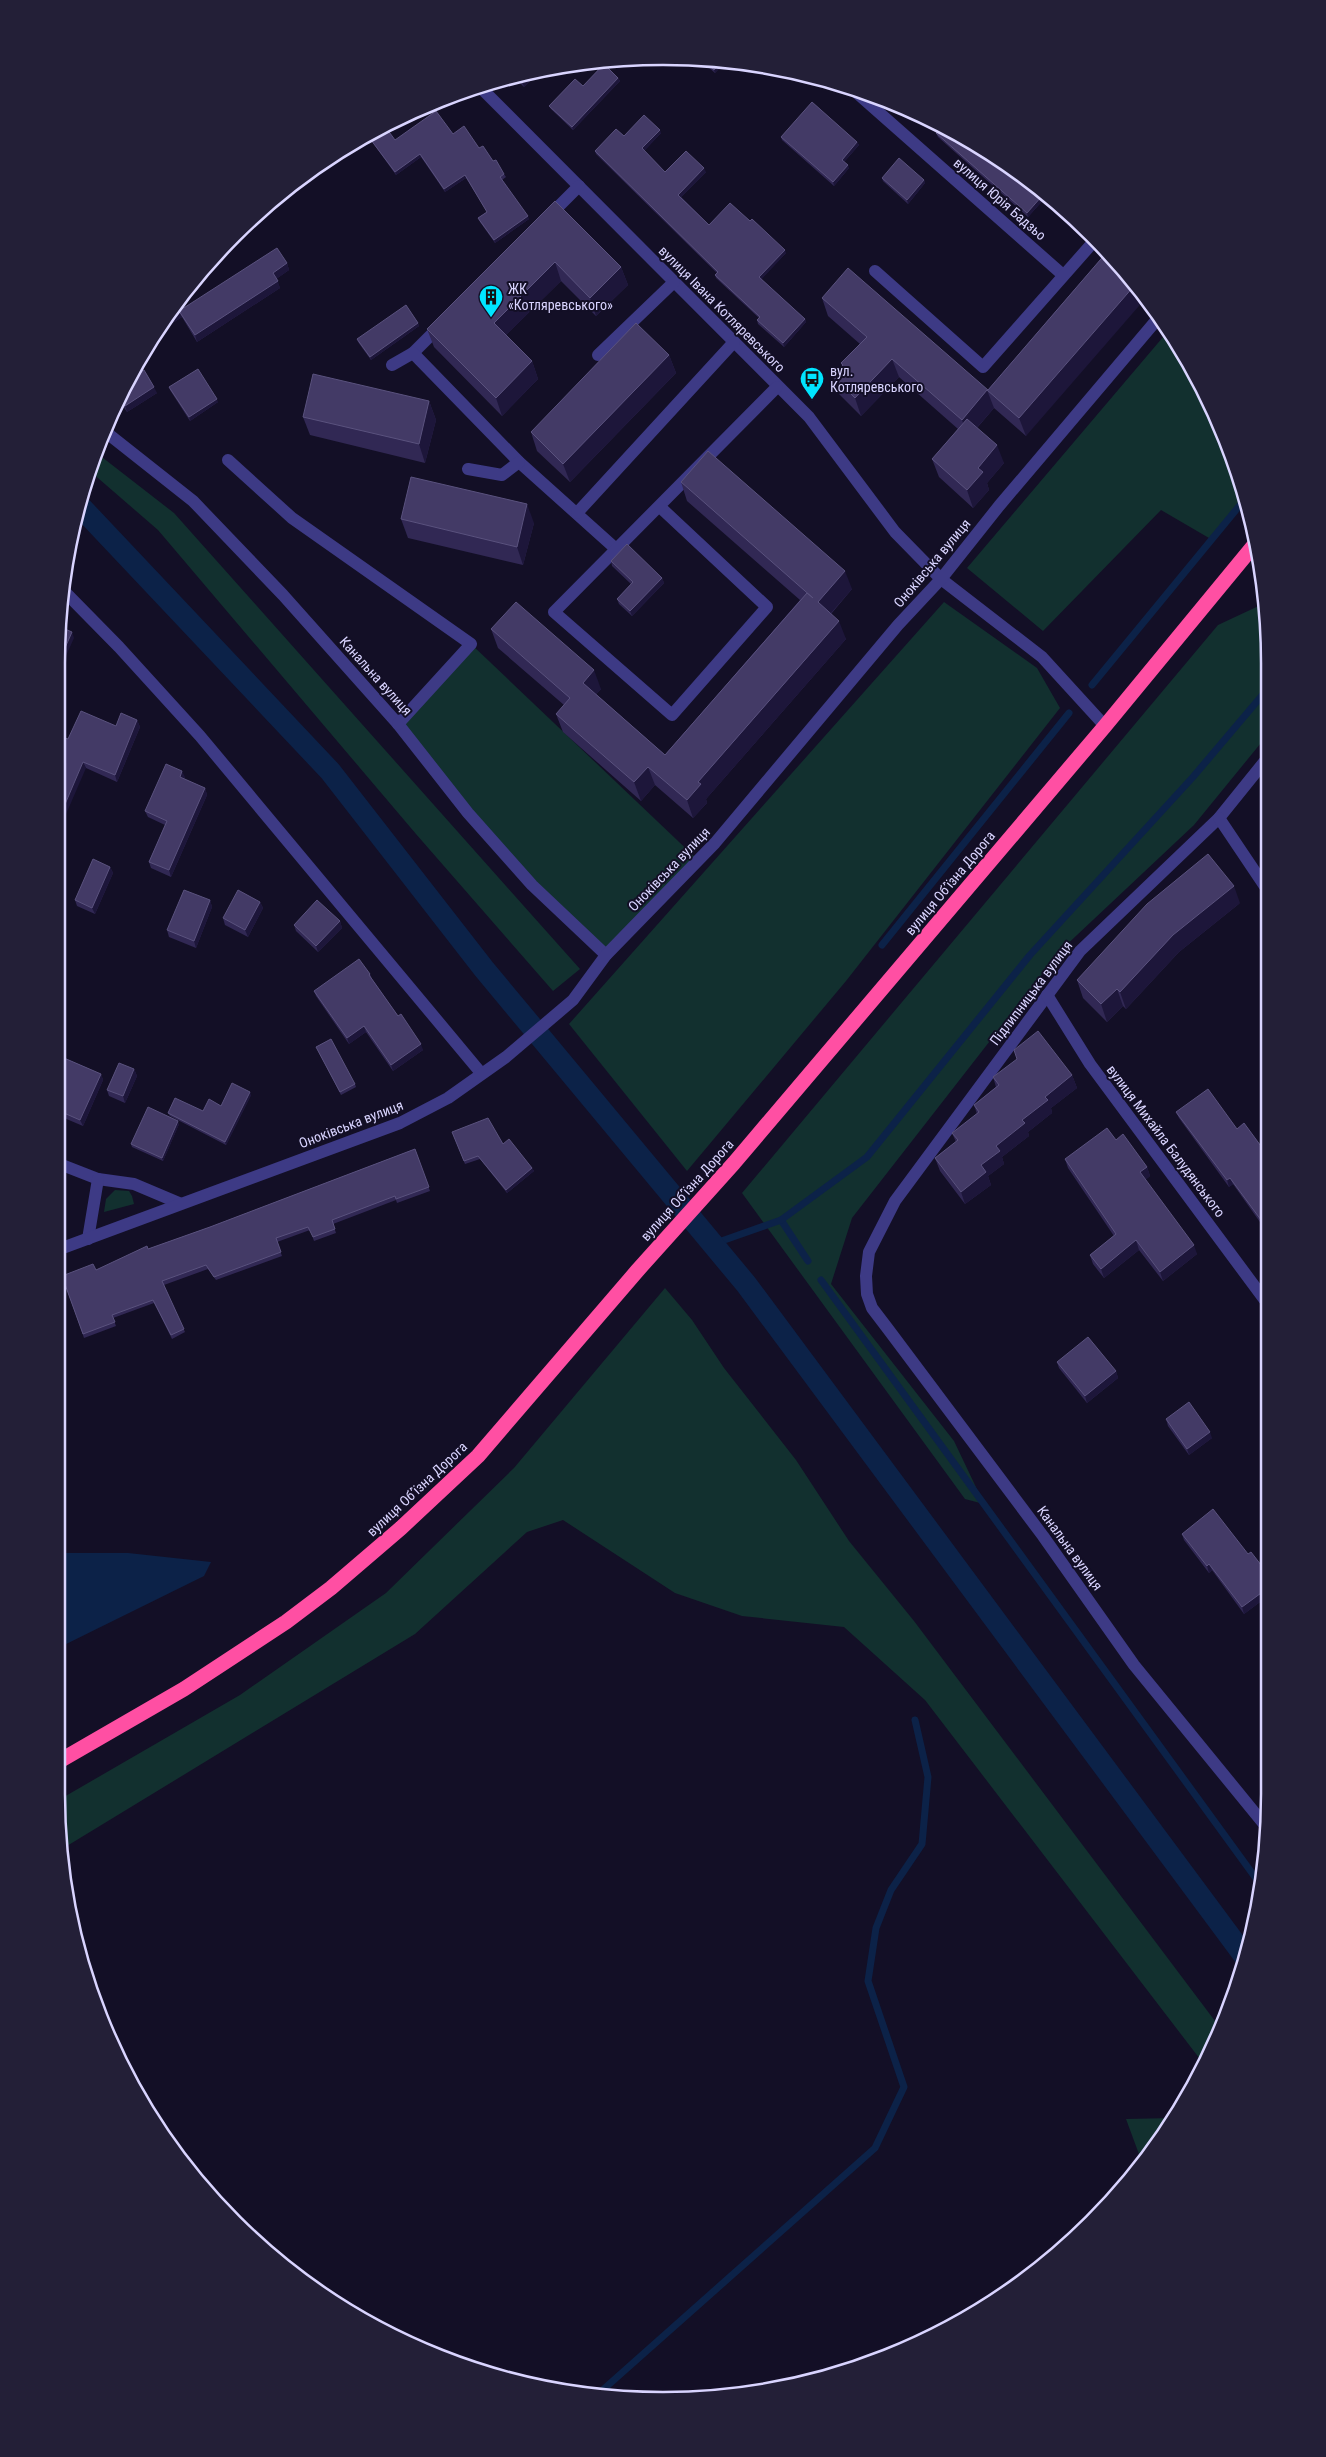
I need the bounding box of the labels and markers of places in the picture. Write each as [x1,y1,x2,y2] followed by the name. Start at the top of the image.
[508,281,613,313] place label: ЖК «Котляревського»
[478,284,504,318] building icon: ЖК «Котляревського»
[830,363,923,395] place label: вул. Котляревського
[799,366,825,400] bus stop icon: вул. Котляревського

